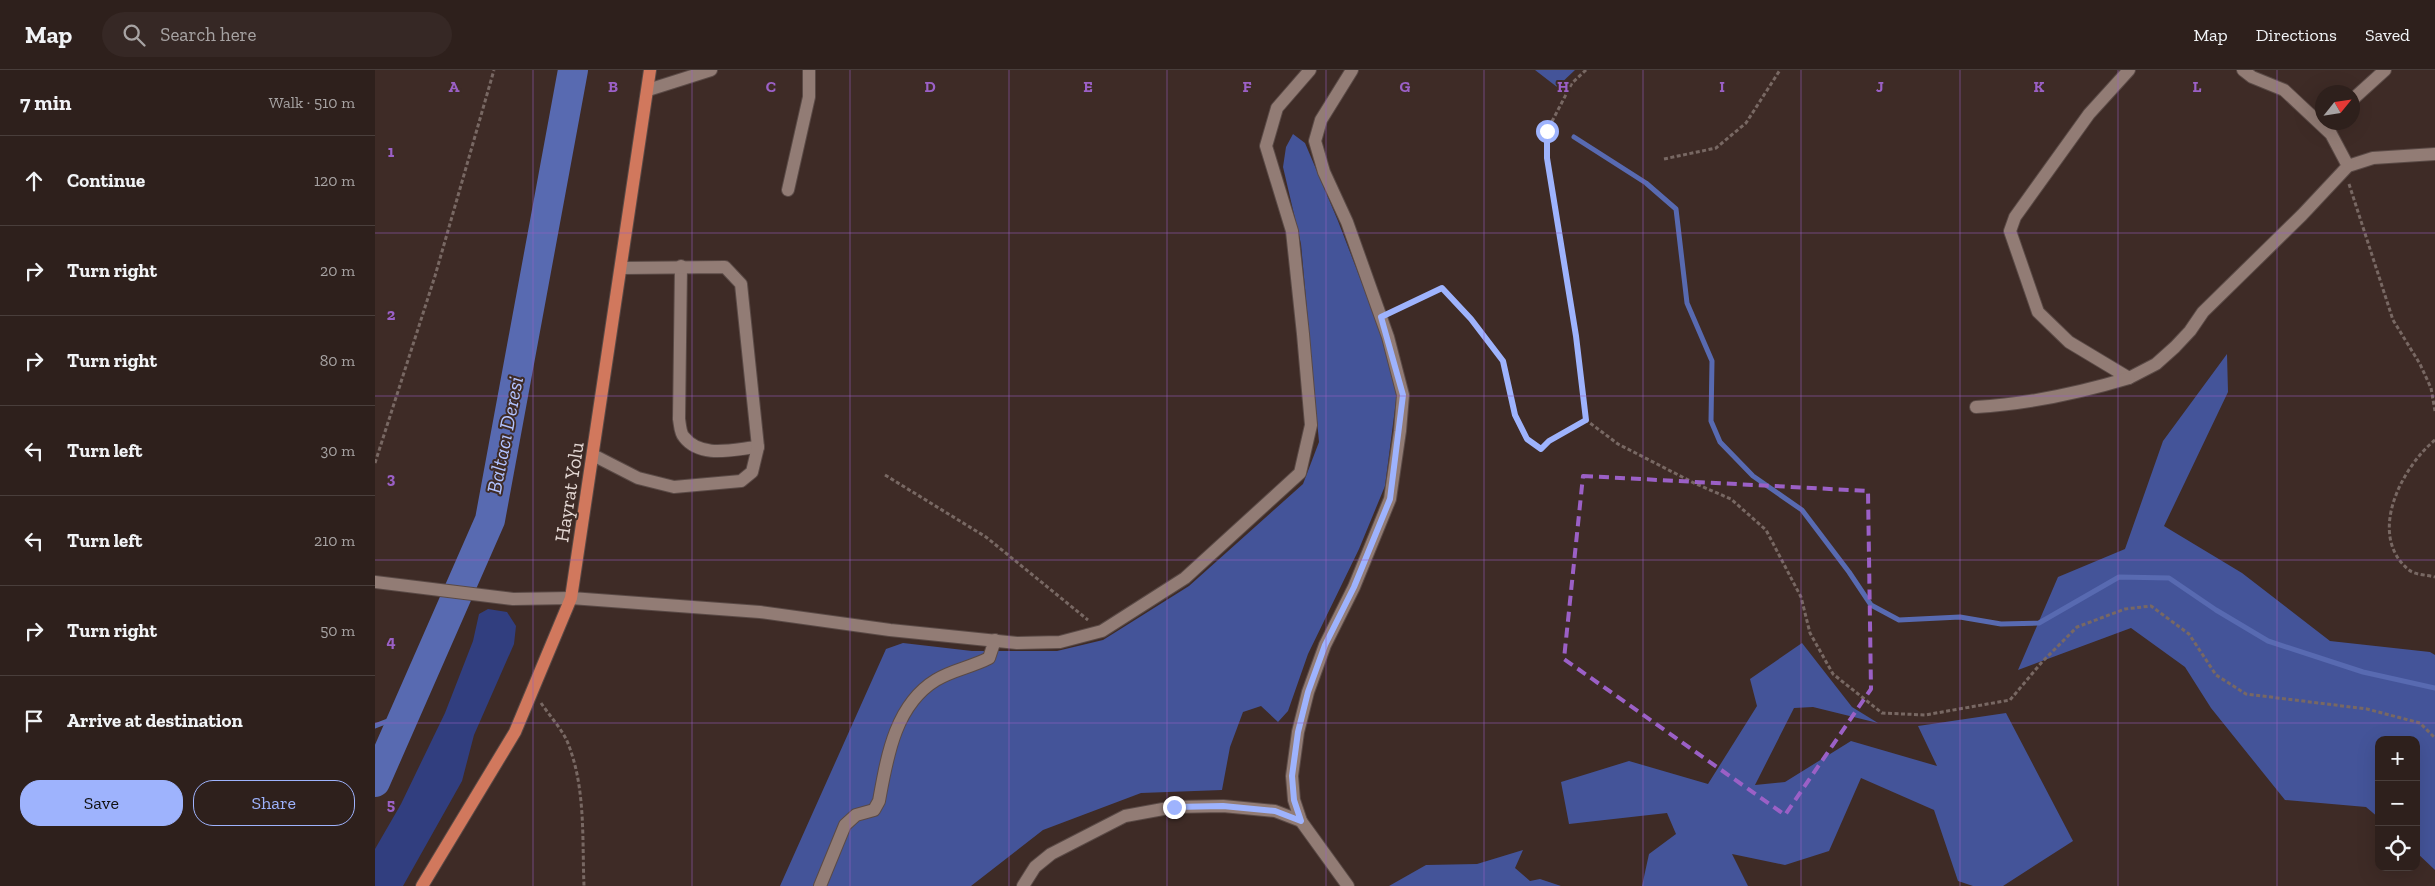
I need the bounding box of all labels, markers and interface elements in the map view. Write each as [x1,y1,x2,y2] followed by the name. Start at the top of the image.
[102,12,452,57] search box
[25,20,72,49] text: Map
[120,21,148,49] icon: search
[160,23,257,46] text: Search here
[2193,24,2228,46] text: Map
[2256,24,2337,46] text: Directions
[2365,24,2410,46] text: Saved
[449,77,460,96] text: A
[608,77,618,96] text: B
[766,77,776,96] text: C
[924,77,936,96] text: D
[1083,77,1093,96] text: E
[1242,77,1252,96] text: F
[1400,77,1411,96] text: G
[1557,77,1569,96] text: H
[1719,77,1725,96] text: I
[1876,77,1884,96] text: J
[2034,77,2045,96] text: K
[2193,77,2202,96] text: L
[2315,85,2360,130] north arrow
[20,90,71,115] text: 7 min
[269,93,355,112] text: Walk · 510 m
[1536,120,1559,143] route start
[388,142,395,161] text: 1
[20,167,48,195] icon: ahead
[67,169,145,192] text: Continue
[314,171,355,190] text: 120 m
[20,257,48,285] icon: right
[67,259,157,282] text: Turn right
[320,261,355,280] text: 20 m
[387,305,396,324] text: 2
[20,347,48,375] icon: right
[67,349,157,372] text: Turn right
[320,351,355,370] text: 80 m
[481,374,528,496] water label: Baltacı Deresi
[20,437,48,465] icon: left
[67,439,142,462] text: Turn left
[549,440,589,544] street label: Hayrat Yolu
[321,441,355,460] text: 30 m
[387,469,396,488] text: 3
[20,527,48,555] icon: left
[67,529,142,552] text: Turn left
[314,531,355,550] text: 210 m
[20,617,48,645] icon: right
[67,619,157,642] text: Turn right
[320,621,355,640] text: 50 m
[386,632,396,651] text: 4
[20,707,48,735] icon: arrive
[67,709,243,732] text: Arrive at destination
[2375,736,2420,871] map controls
[2375,736,2420,781] button: +
[20,780,183,826] button: Save
[193,780,355,826] button: Share
[2375,781,2420,826] button: −
[387,795,395,814] text: 5
[1163,796,1186,819] route end
[2375,826,2420,871] button: locate

